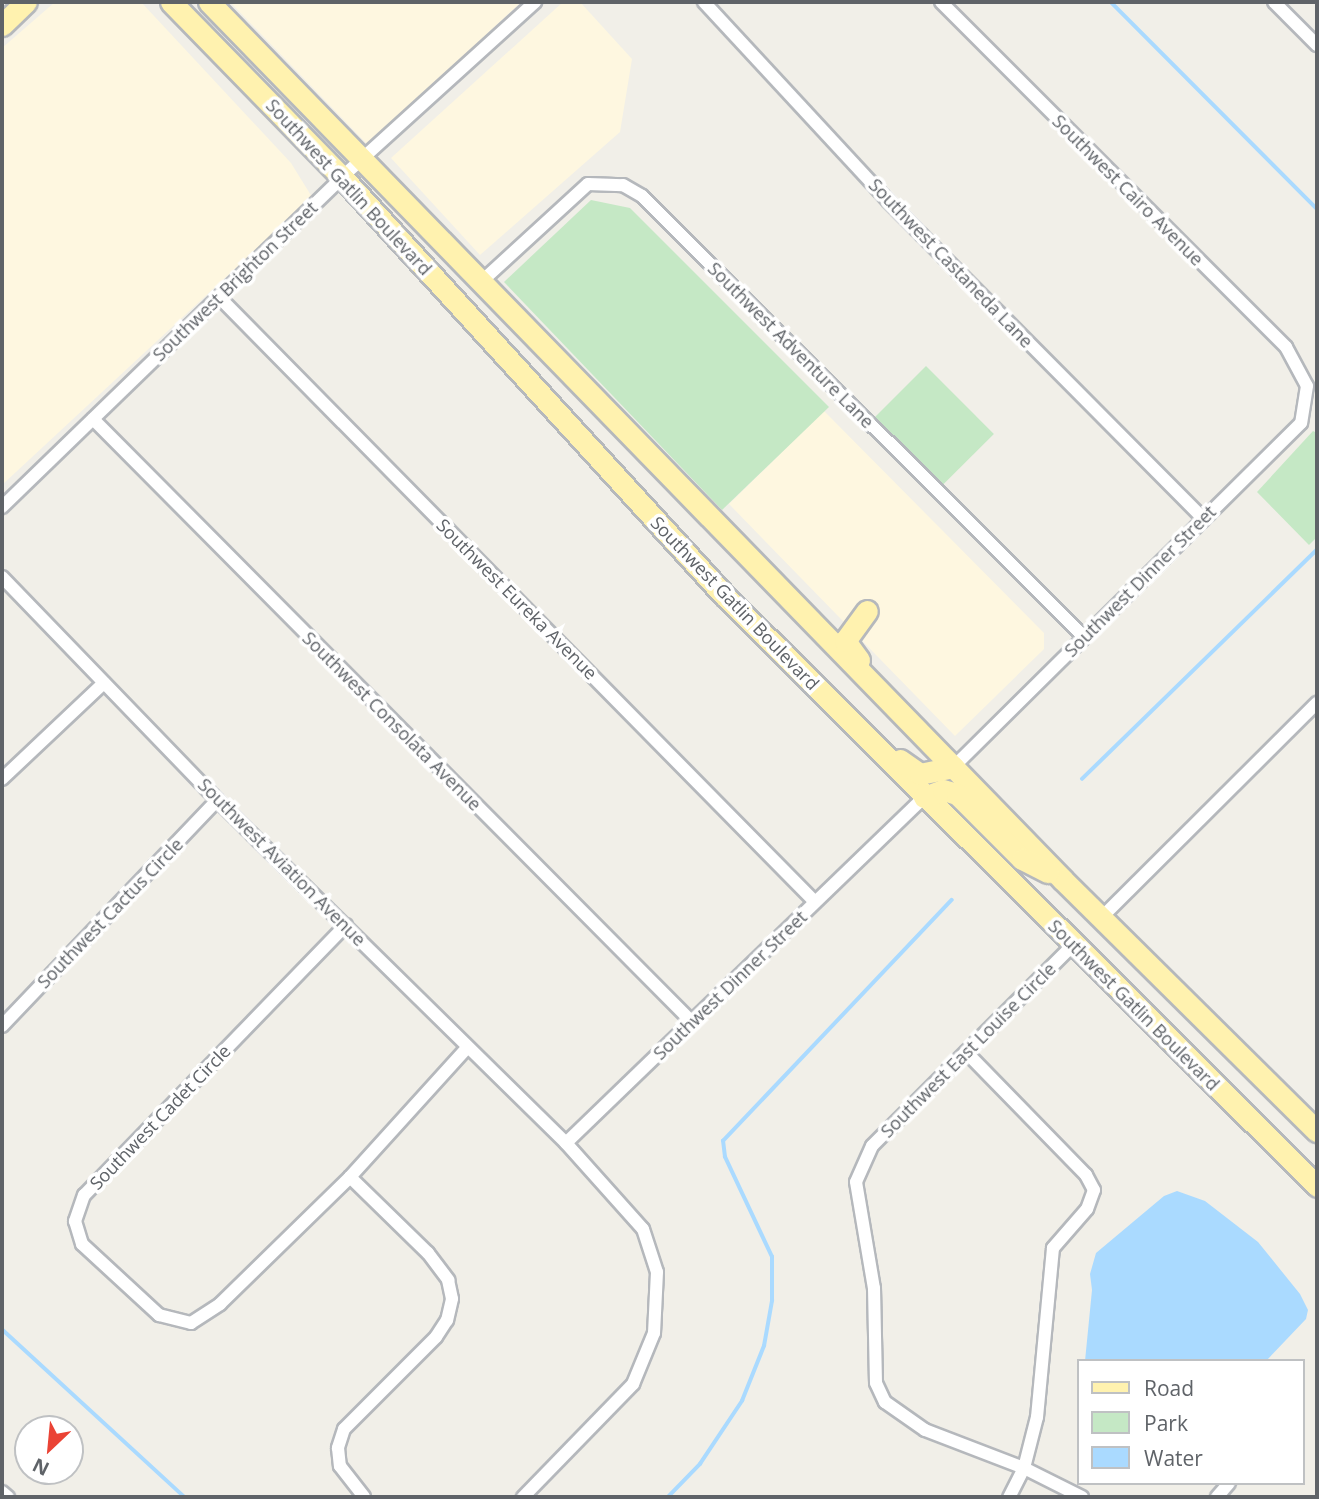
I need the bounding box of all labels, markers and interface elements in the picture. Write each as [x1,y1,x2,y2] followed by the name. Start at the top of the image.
[262,95,436,279] street label: Southwest Gatlin Boulevard
[1048,110,1208,270] street label: Southwest Cairo Avenue
[865,174,1037,352] street label: Southwest Castaneda Lane
[148,197,322,365] street label: Southwest Brighton Street
[704,258,878,432] street label: Southwest Adventure Lane
[1060,501,1220,661] street label: Southwest Dinner Street
[646,512,824,694] street label: Southwest Gatlin Boulevard
[432,514,602,684] street label: Southwest Eureka Avenue
[298,627,486,815] street label: Southwest Consolata Avenue
[194,774,370,950] street label: Southwest Aviation Avenue
[33,834,187,992] street label: Southwest Cactus Circle
[649,906,811,1064] street label: Southwest Dinner Street
[1044,915,1224,1095] street label: Southwest Gatlin Boulevard
[876,958,1060,1142] street label: Southwest East Louise Circle
[85,1040,235,1194] street label: Southwest Cadet Circle
[1078,1359,1305,1485] legend
[1144,1374,1194,1402] text: Road
[1144,1409,1188,1437] text: Park
[14,1415,84,1485] north arrow
[1144,1444,1203,1472] text: Water
[28,1452,53,1482] text: N

